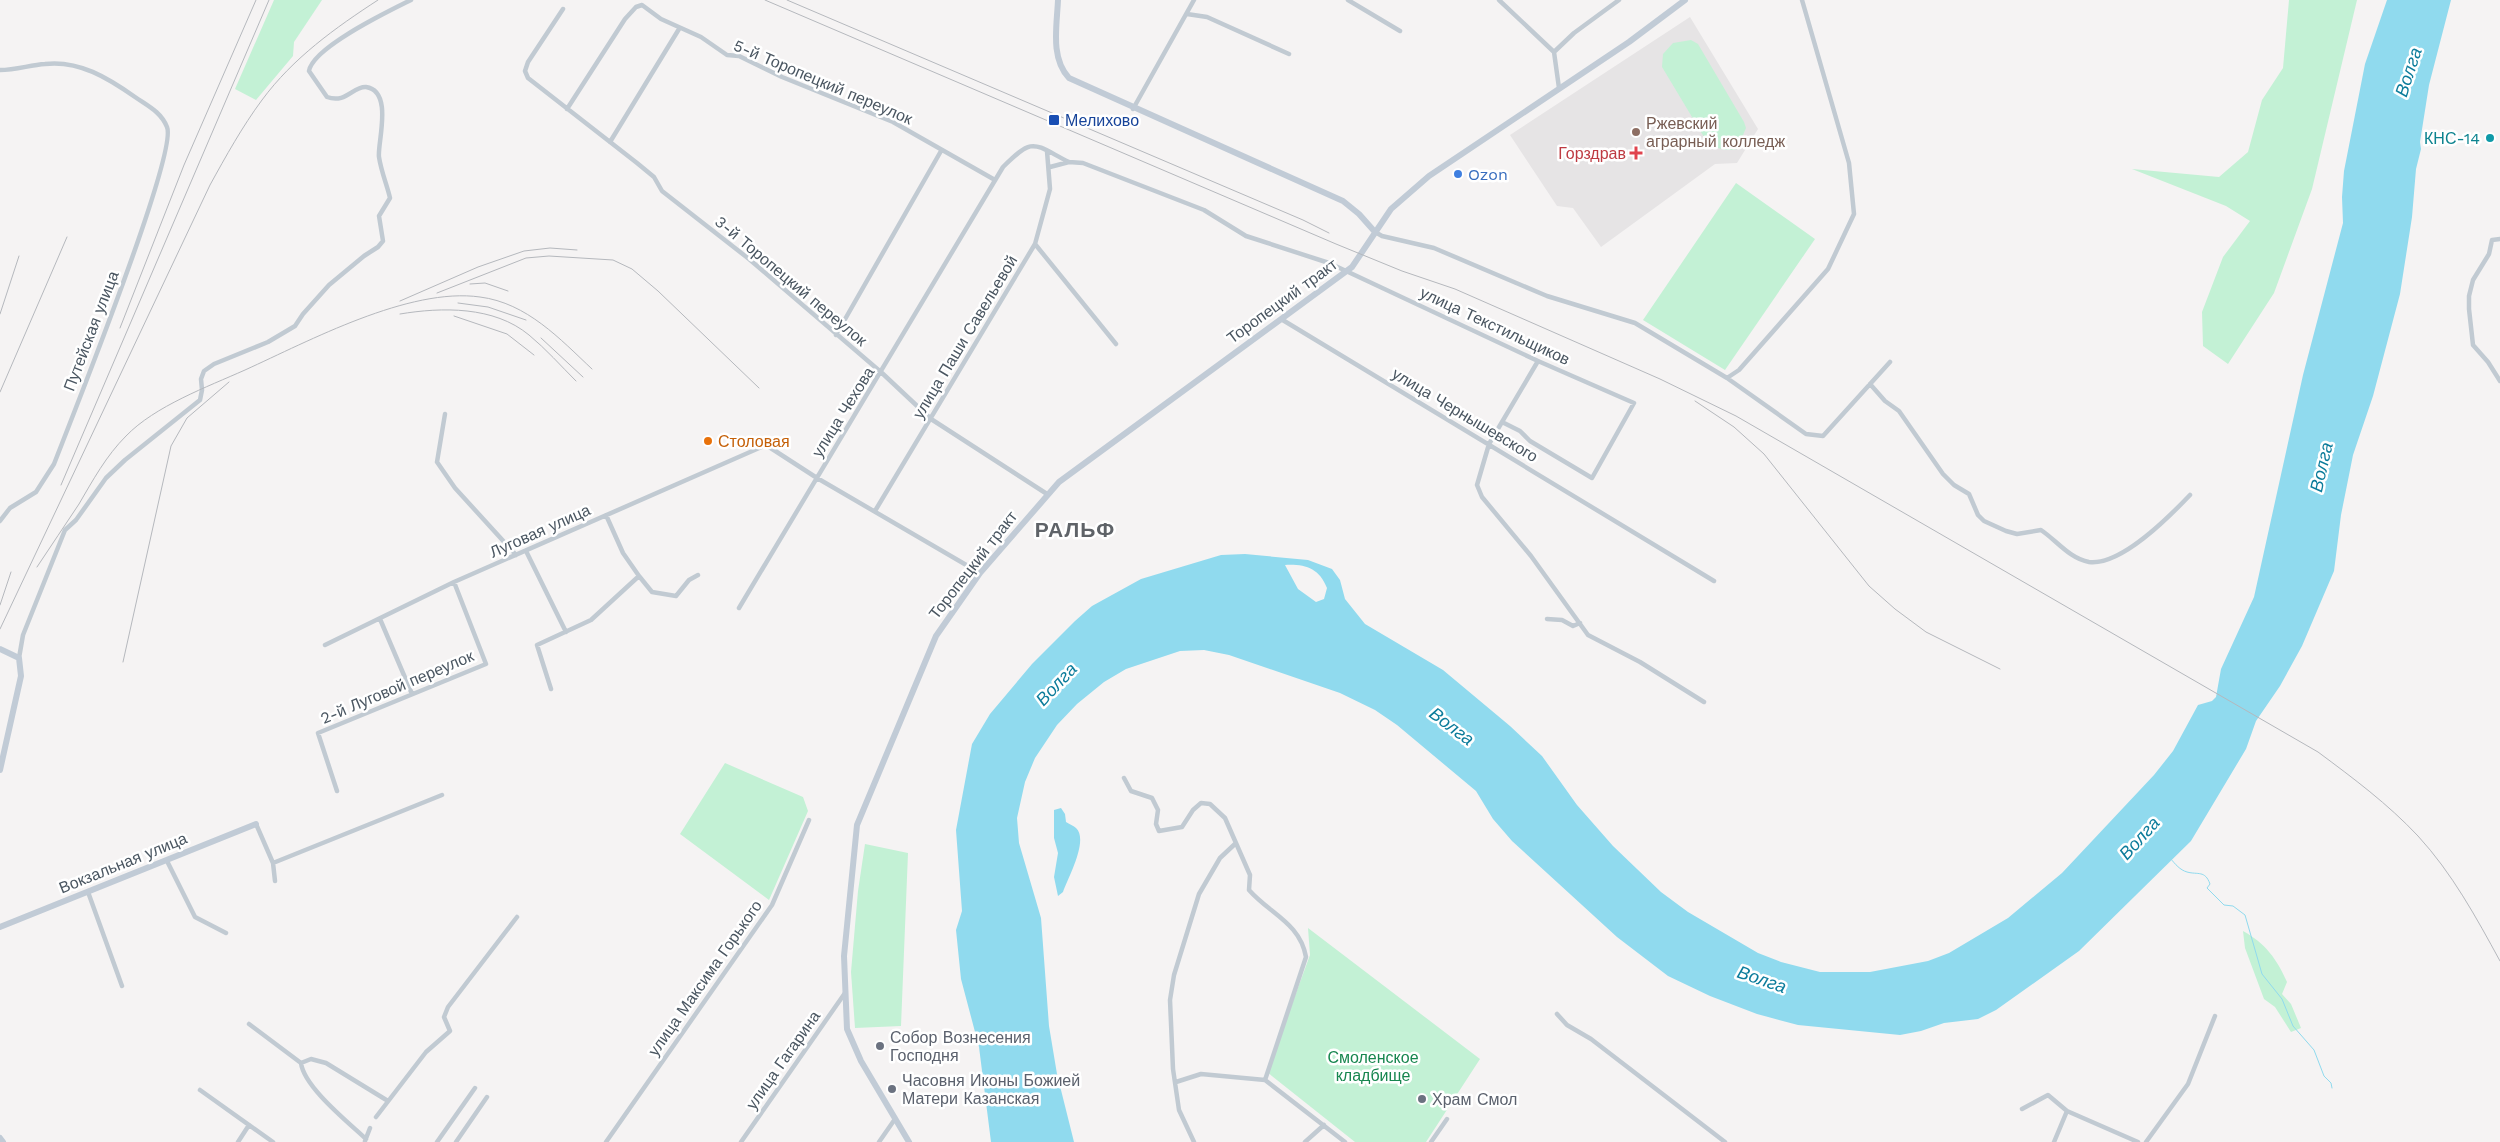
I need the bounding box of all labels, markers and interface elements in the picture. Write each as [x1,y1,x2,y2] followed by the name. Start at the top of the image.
[731,36,916,129] street label: 5-й Торопецкий переулок
[2390,45,2426,99] water label: Волга
[1065,111,1139,130] place label: Мелихово
[1047,113,1061,127] marker: Мелихово
[1646,114,1785,151] place label: Ржевский аграрный колледж
[1630,126,1642,138] marker: Ржевский аграрный колледж
[2424,129,2480,148] place label: КНС-14
[2484,132,2496,144] marker: КНС-14
[1558,144,1626,163] place label: Горздрав
[1630,147,1642,159] marker: Горздрав
[1468,165,1508,184] place label: Ozon
[1452,168,1464,180] marker: Ozon
[711,212,872,351] street label: 3-й Торопецкий переулок
[909,252,1021,422] street label: улица Паши Савельевой
[1223,254,1341,347] street label: Торопецкий тракт
[59,268,123,394] street label: Путейская улица
[1417,283,1573,369] street label: улица Текстильщиков
[808,363,878,461] street label: улица Чехова
[1389,364,1541,466] street label: улица Чернышевского
[718,432,790,451] place label: Столовая
[702,435,714,447] marker: Столовая
[2305,440,2337,494] water label: Волга
[487,500,593,562] street label: Луговая улица
[925,507,1022,623] street label: Торопецкий тракт
[1035,517,1115,542] district label: РАЛЬФ
[318,646,477,728] street label: 2-й Луговой переулок
[1031,658,1081,710] water label: Волга
[1426,702,1478,750] water label: Волга
[2114,812,2164,864] water label: Волга
[56,829,190,897] street label: Вокзальная улица
[644,896,766,1059] street label: улица Максима Горького
[1735,961,1789,997] water label: Волга
[742,1007,824,1113] street label: улица Гагарина
[890,1028,1031,1065] place label: Собор Вознесения Господня
[874,1040,886,1052] marker: Собор Вознесения Господня
[1327,1048,1419,1085] park label: Смоленское кладбище
[902,1071,1080,1108] place label: Часовня Иконы Божией Матери Казанская
[886,1083,898,1095] marker: Часовня Иконы Божией Матери Казанская
[1432,1090,1517,1109] place label: Храм Смол
[1416,1093,1428,1105] marker: Храм Смол

